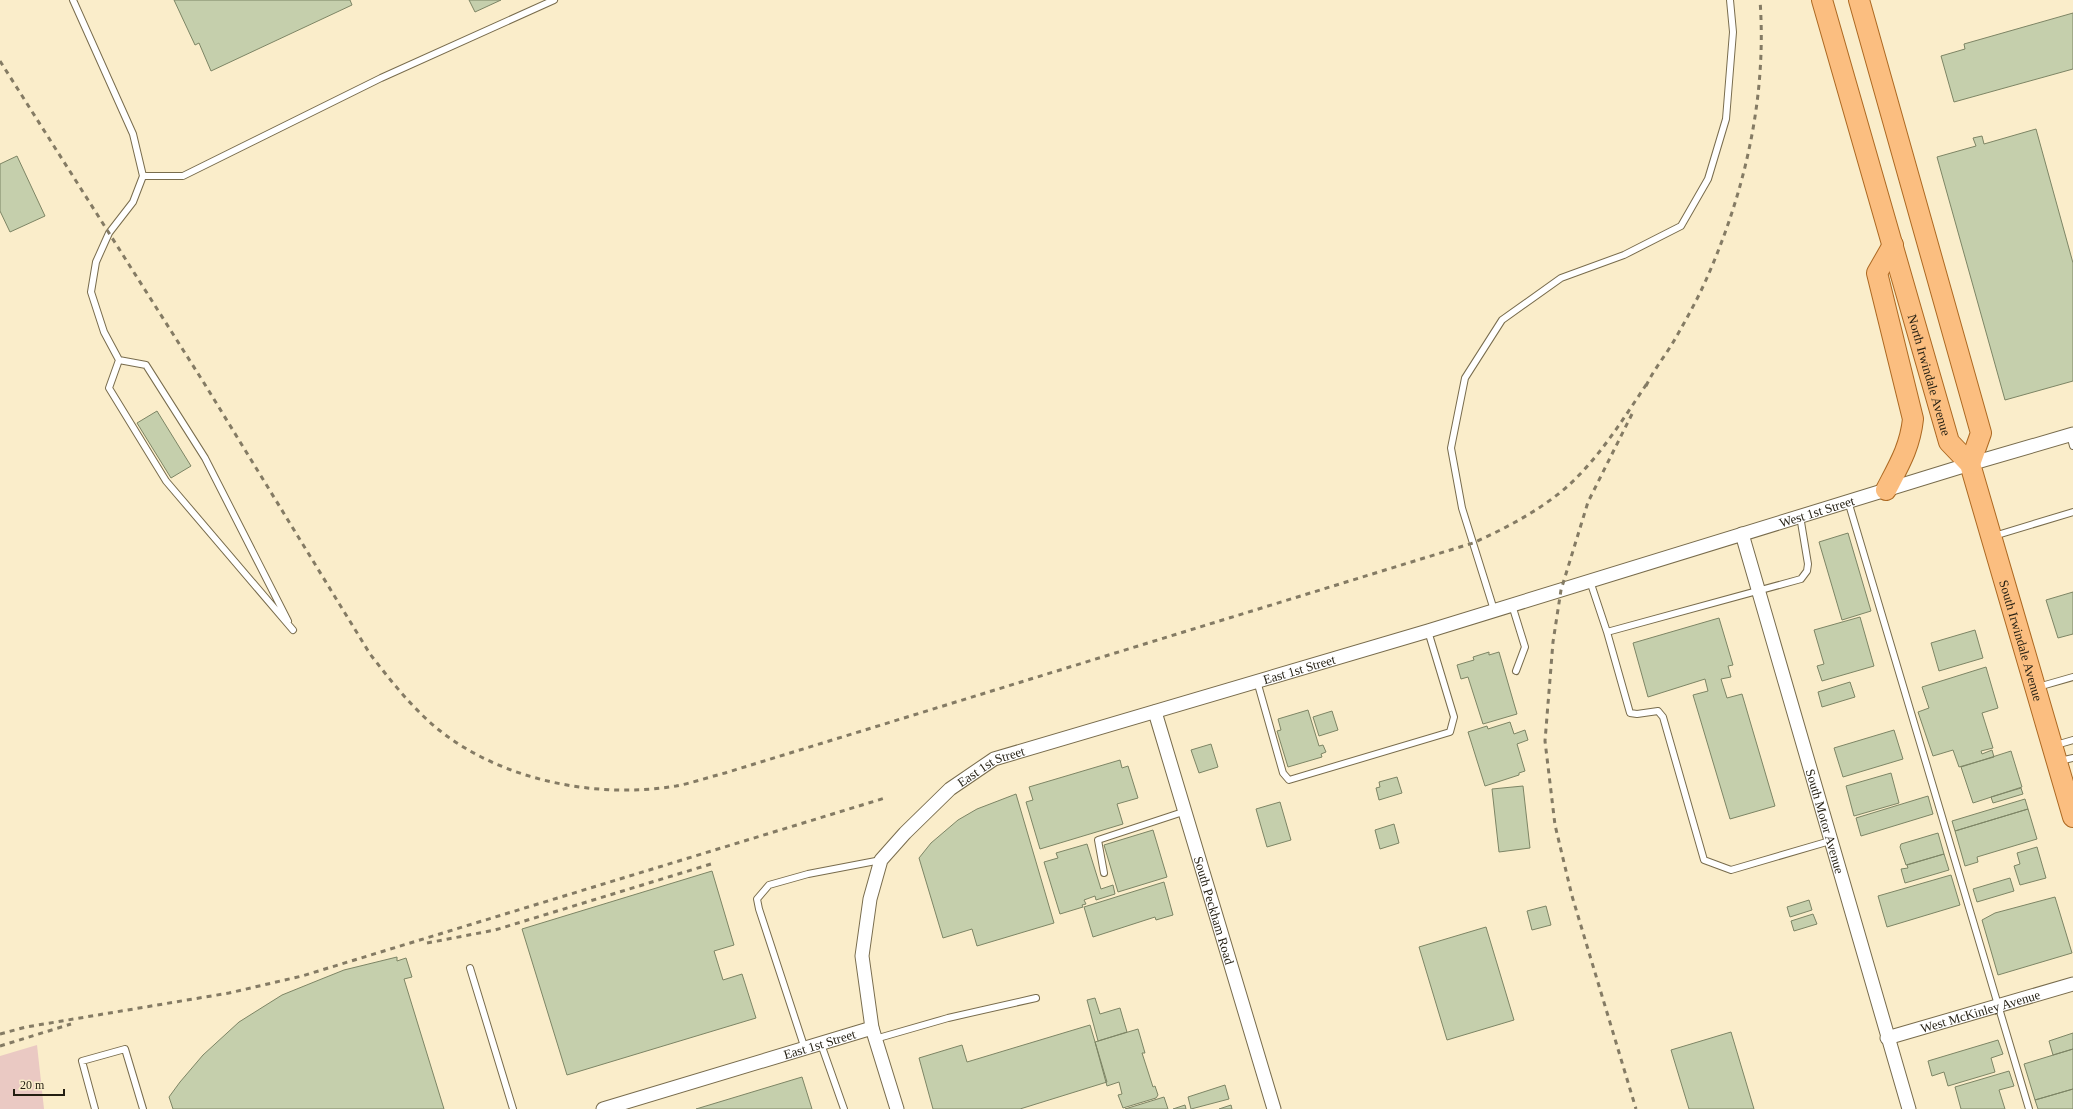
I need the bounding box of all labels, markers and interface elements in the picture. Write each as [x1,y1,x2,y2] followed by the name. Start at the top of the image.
[1905,313,1954,438] street label: North Irwindale Avenue
[1777,493,1857,530] street label: West 1st Street
[1996,578,2046,703] street label: South Irwindale Avenue
[1261,652,1337,687] street label: East 1st Street
[954,743,1027,790] street label: East 1st Street
[1803,767,1847,876] street label: South Motor Avenue
[1191,855,1237,967] street label: South Peckham Road
[1919,987,2042,1036] street label: West McKinley Avenue
[782,1026,858,1062] street label: East 1st Street
[14,1071,64,1097] scale bar
[20,1078,45,1092] text: 20 m

